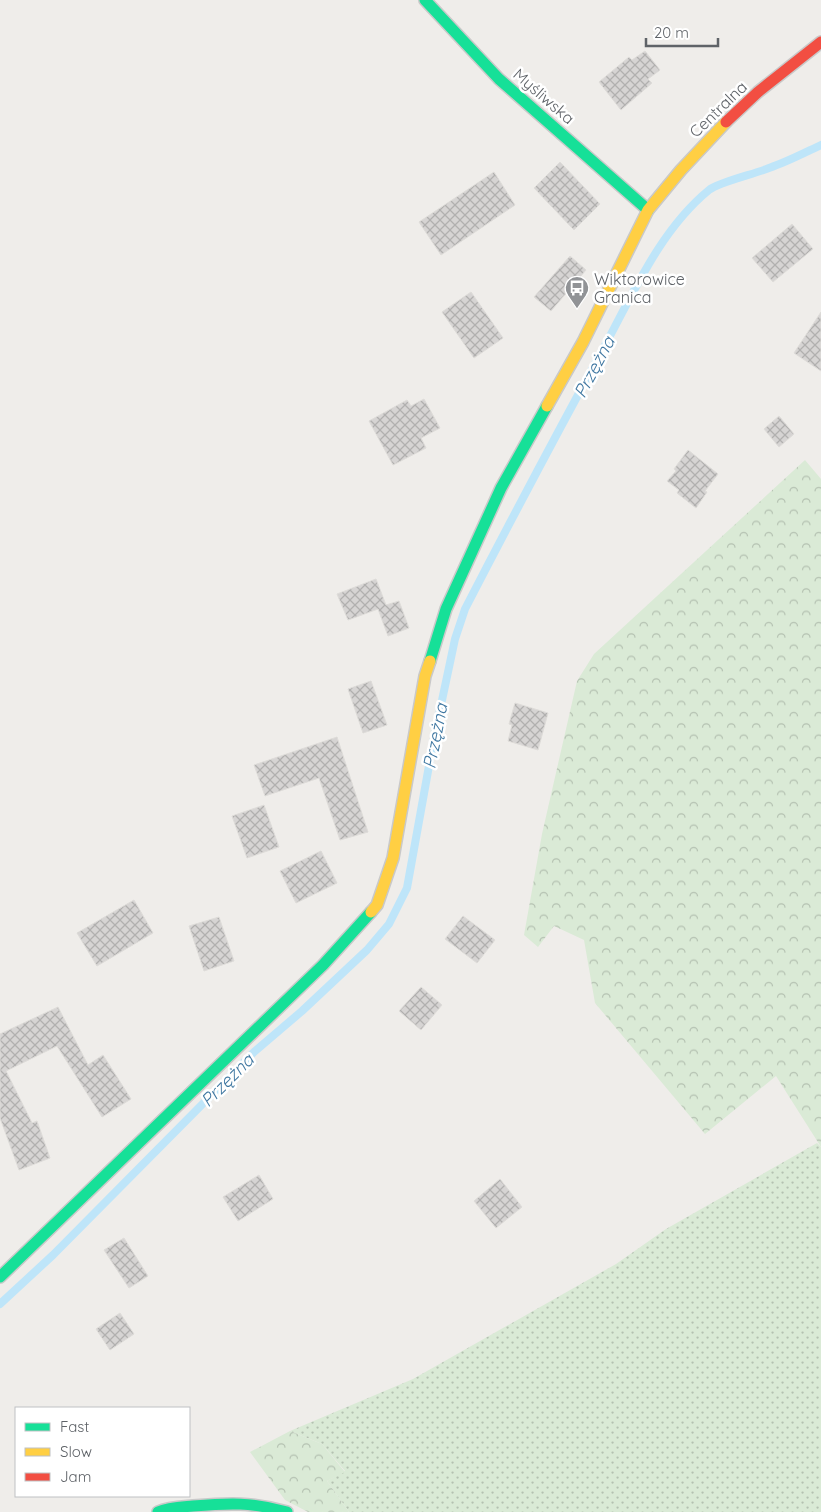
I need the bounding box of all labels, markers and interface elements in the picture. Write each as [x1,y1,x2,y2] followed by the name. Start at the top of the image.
[646,15,718,47] scale bar
[654,23,689,42] text: 20 m
[509,64,579,128] street label: Myśliwska
[685,77,751,141] street label: Centralna
[594,269,685,307] place label: Wiktorowice Granica
[564,275,590,309] bus stop icon: Wiktorowice Granica
[568,331,620,402] water label: Przężna
[417,700,453,771] water label: Przężna
[195,1048,259,1112] water label: Przężna
[15,1407,190,1497] legend
[60,1417,89,1436] text: Fast
[60,1442,92,1461] text: Slow
[60,1467,91,1486] text: Jam

